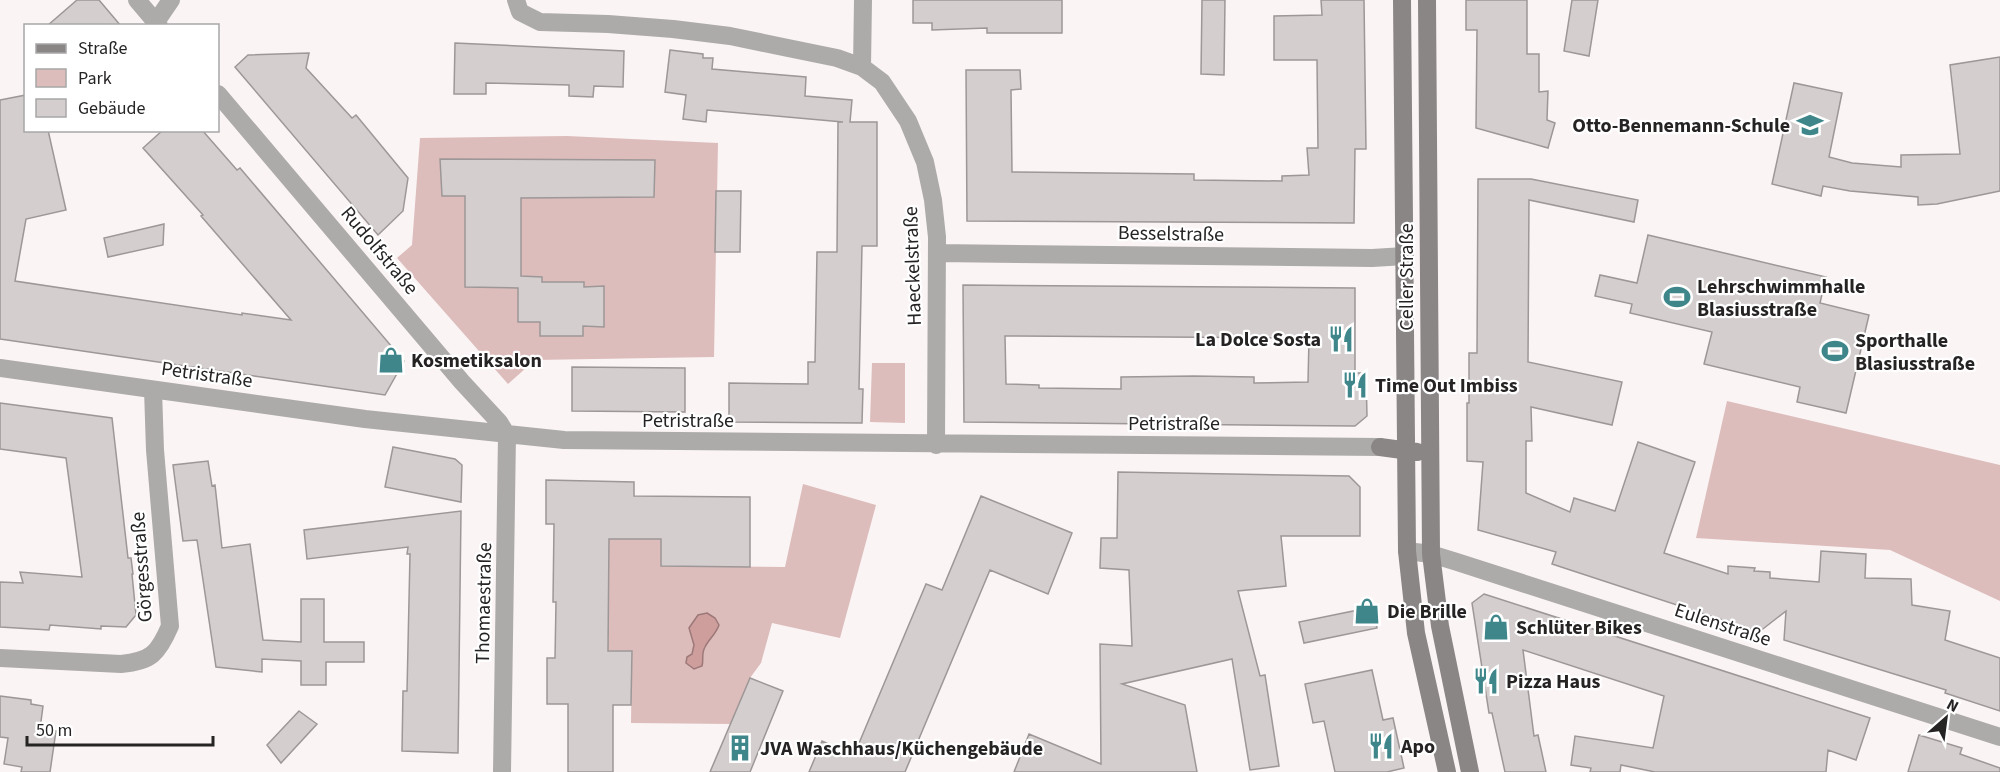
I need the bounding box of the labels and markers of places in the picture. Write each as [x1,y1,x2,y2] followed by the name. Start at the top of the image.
[1795,110,1825,140] school or university icon: Otto-Bennemann-Schule
[1572,112,1790,140] place label: Otto-Bennemann-Schule
[1697,273,1865,324] place label: Lehrschwimmhalle Blasiusstraße
[1662,282,1692,312] sports icon: Lehrschwimmhalle Blasiusstraße
[1326,324,1356,354] restaurant icon: La Dolce Sosta
[1195,326,1321,354] place label: La Dolce Sosta
[1855,327,1975,378] place label: Sporthalle Blasiusstraße
[1820,336,1850,366] sports icon: Sporthalle Blasiusstraße
[376,345,406,375] shop icon: Kosmetiksalon
[411,347,542,375] place label: Kosmetiksalon
[1340,370,1370,400] restaurant icon: Time Out Imbiss
[1375,372,1518,400] place label: Time Out Imbiss
[1352,596,1382,626] shop icon: Die Brille
[1387,598,1467,626] place label: Die Brille
[1481,612,1511,642] shop icon: Schlüter Bikes
[1516,614,1642,642] place label: Schlüter Bikes
[1471,666,1501,696] restaurant icon: Pizza Haus
[1506,668,1600,696] place label: Pizza Haus
[1366,731,1396,761] restaurant icon: Apo
[725,733,755,763] building icon: JVA Waschhaus/Küchengebäude
[1400,733,1435,761] place label: Apo
[760,735,1043,763] place label: JVA Waschhaus/Küchengebäude

